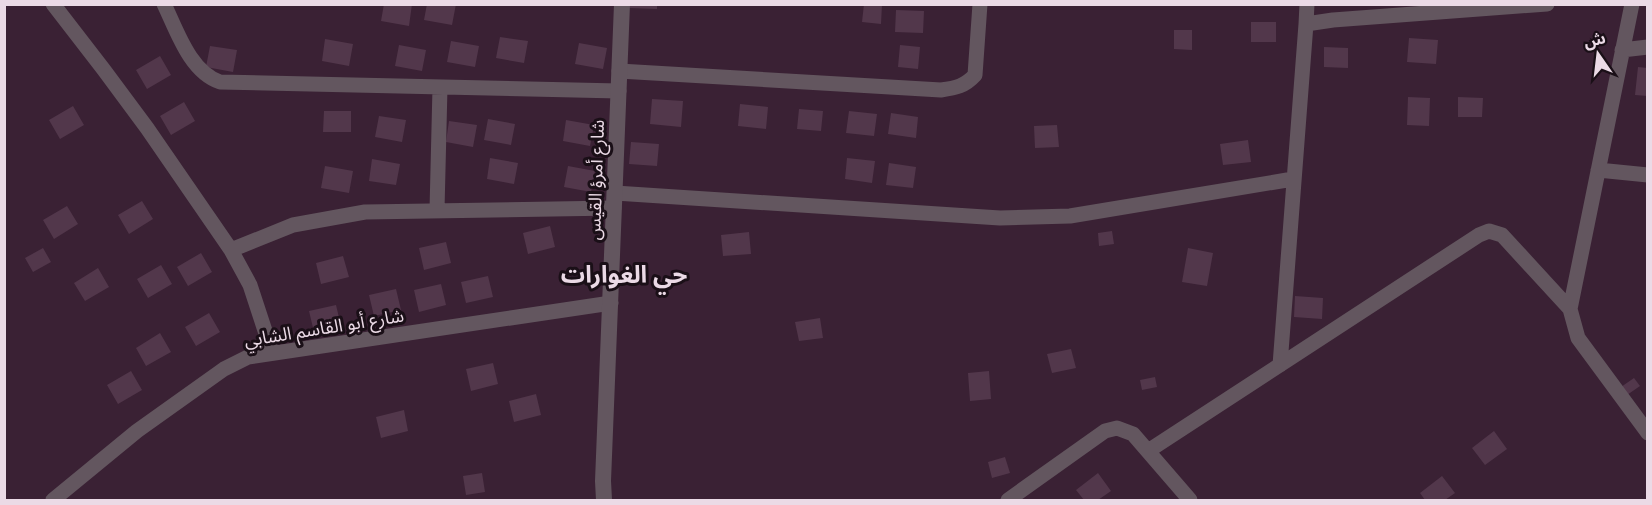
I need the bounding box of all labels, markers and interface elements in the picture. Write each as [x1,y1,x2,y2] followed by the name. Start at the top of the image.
[1568,24,1628,84] north arrow
[1581,27,1608,52] text: ش
[582,119,612,241] street label: شارع أمرؤ القيس
[561,259,687,295] district label: حي الغوارات
[242,304,406,354] street label: شارع أبو القاسم الشابي

